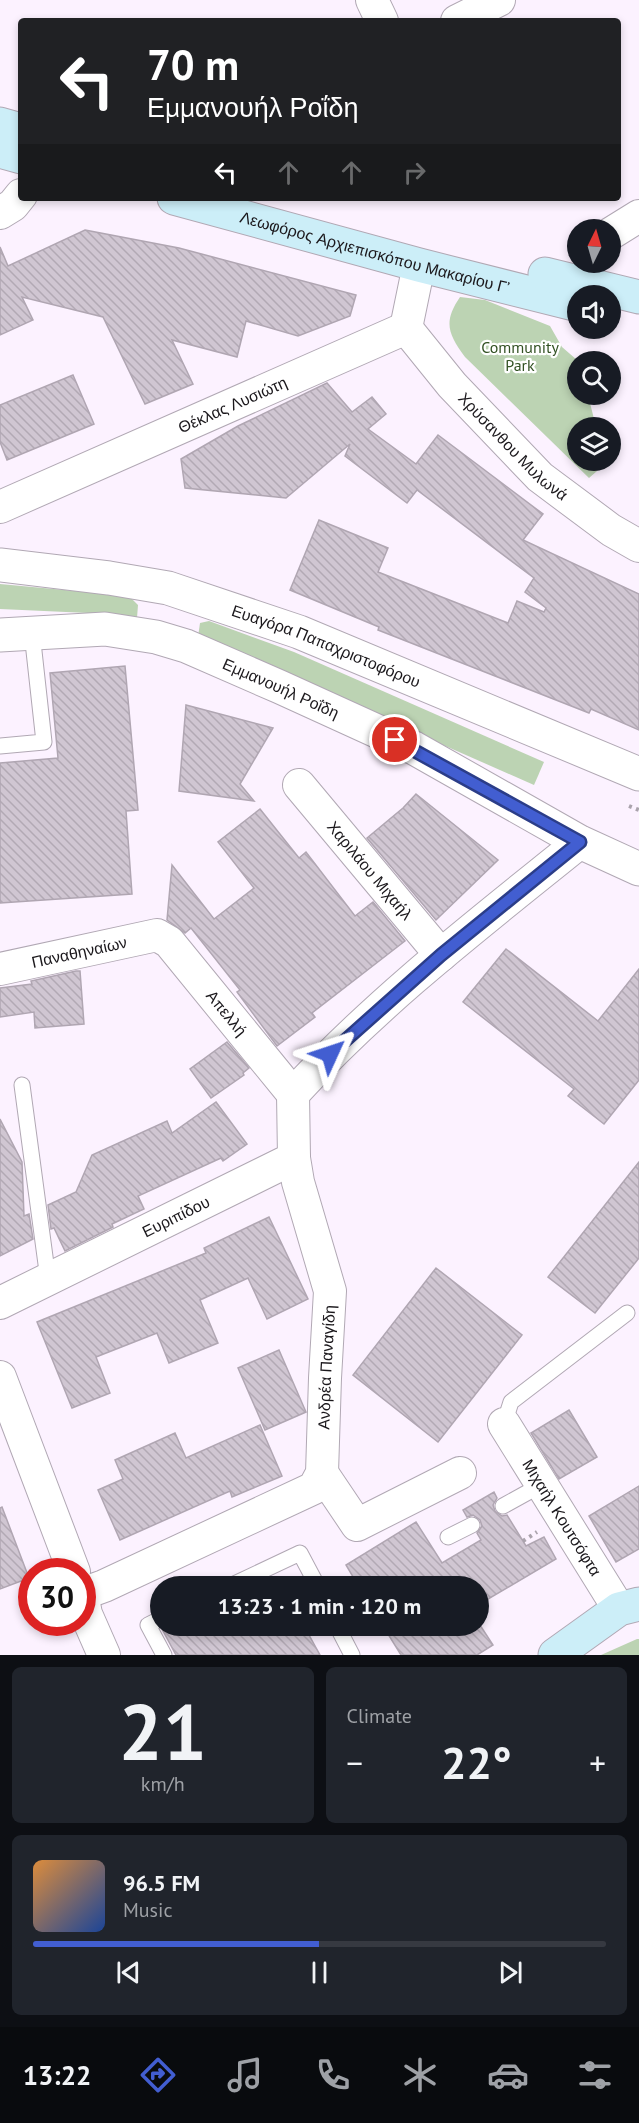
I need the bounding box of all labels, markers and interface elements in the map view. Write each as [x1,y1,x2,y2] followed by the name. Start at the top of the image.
[147,37,239,92] text: 70 m
[48,42,126,120] icon: left
[147,90,359,124] text: Εμμανουήλ Ροΐδη
[209,156,242,189] icon: left
[272,156,305,189] icon: ahead
[335,156,368,189] icon: ahead
[398,156,431,189] icon: right
[238,207,512,297] street label: Λεωφόρος Αρχιεπισκόπου Μακαρίου Γ’
[567,219,621,273] north arrow
[567,219,621,471] map controls
[567,285,621,339] button: sound
[481,337,559,375] park label: Community Park
[567,351,621,405] button: search
[175,372,290,437] street label: Θέκλας Λυσιώτη
[454,388,572,504] street label: Χρύσανθου Μυλωνά
[567,417,621,471] button: layers
[229,600,423,692] street label: Ευαγόρα Παπαχριστοφόρου
[220,653,342,723] street label: Εμμανουήλ Ροΐδη
[369,714,420,765] pin
[378,723,411,756] icon: arrive
[323,817,417,924] street label: Χαριλάου Μιχαήλ
[30,932,129,972] street label: Παναθηναίων
[202,986,251,1040] street label: Απελλή
[298,1022,362,1086] position arrow
[139,1191,213,1241] street label: Ευριπίδου
[313,1304,339,1430] street label: Ανδρέα Παναγίδη
[518,1455,606,1580] street label: Μιχαήλ Κουτσόφτα
[18,1558,96,1636] speed limit sign: 30
[218,1592,421,1620] text: 13:23 · 1 min · 120 m
[119,1681,207,1782] text: 21
[347,1703,412,1729] text: Climate
[441,1733,512,1791] text: 22°
[347,1741,363,1784] text: −
[589,1741,606,1784] text: +
[141,1771,185,1797] text: km/h
[123,1869,200,1897] text: 96.5 FM
[123,1897,172,1923] text: Music
[112,1956,145,1989] icon: previous
[303,1956,336,1989] icon: pause
[494,1956,527,1989] icon: next
[137,2054,179,2096] icon: directions
[224,2054,266,2096] icon: music
[312,2054,354,2096] icon: phone
[399,2054,441,2096] icon: climate
[487,2054,529,2096] icon: car
[574,2054,616,2096] icon: filters
[23,2058,91,2092] text: 13:22

